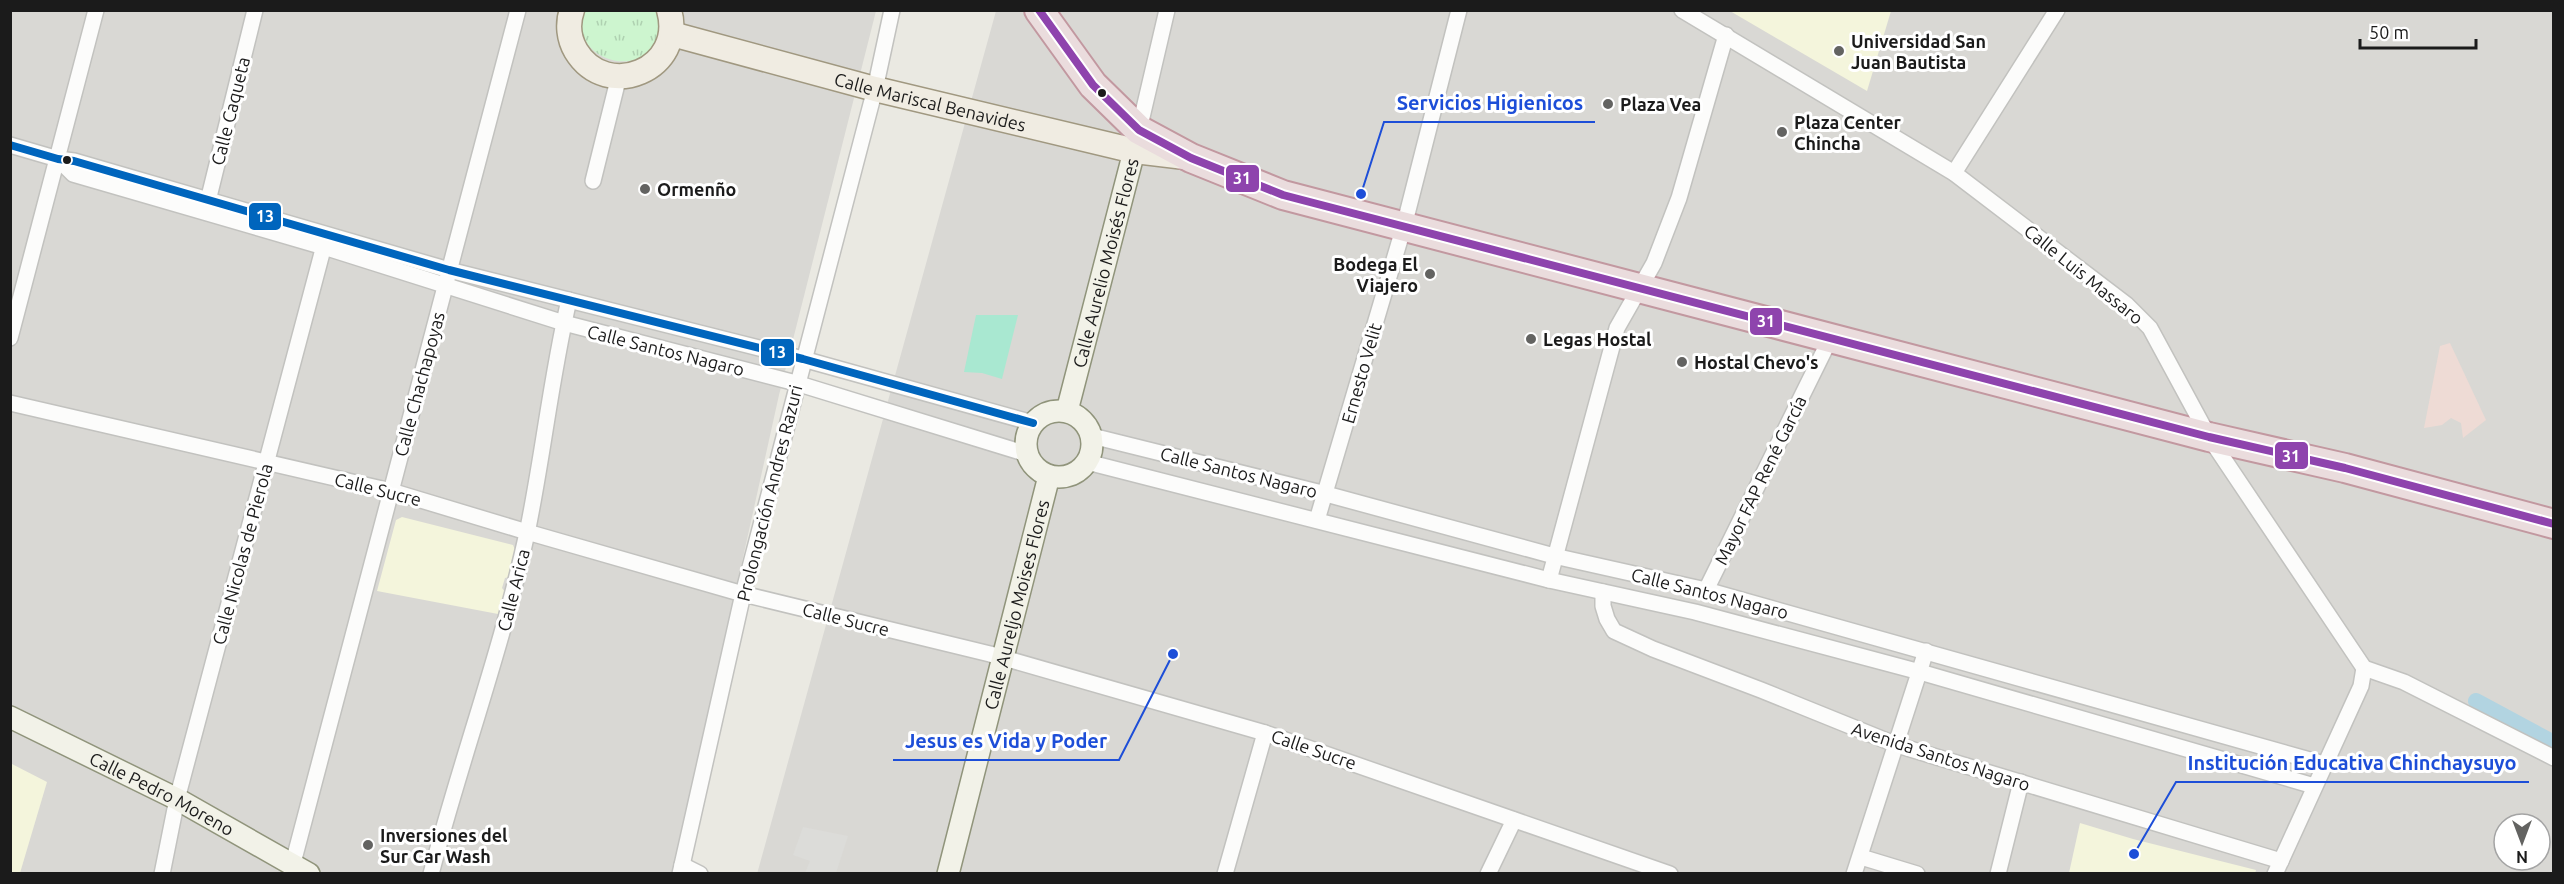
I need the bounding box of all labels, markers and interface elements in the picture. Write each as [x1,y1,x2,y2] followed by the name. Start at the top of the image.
[2360,12,2476,50] scale bar
[2369,22,2409,42] text: 50 m
[1851,31,1986,72] place label: Universidad San Juan Bautista
[1832,44,1846,58] marker: Universidad San Juan Bautista
[207,55,253,167] street label: Calle Caqueta
[832,68,1028,135] street label: Calle Mariscal Benavides
[1384,84,1595,122] callout: Servicios Higienicos
[1096,87,1108,99] unlabelled marker
[1397,91,1583,114] text: Servicios Higienicos
[1620,94,1701,114] place label: Plaza Vea
[1601,97,1615,111] marker: Plaza Vea
[1794,112,1902,153] place label: Plaza Center Chincha
[1775,125,1789,139] marker: Plaza Center Chincha
[61,154,73,166] unlabelled marker
[1069,156,1142,370] street label: Calle Aurelio Moisés Flores
[1225,164,1260,193] line badge: 31
[1233,169,1251,187] text: 31
[657,179,736,199] place label: Ormenño
[638,182,652,196] marker: Ormenño
[248,202,282,231] line badge: 13
[256,207,274,225] text: 13
[2021,220,2147,328] street label: Calle Luis Massaro
[1333,254,1419,295] place label: Bodega El Viajero
[1423,267,1437,281] marker: Bodega El Viajero
[1749,307,1783,336] line badge: 31
[390,309,448,459] street label: Calle Chachapoyas
[1757,312,1775,330] text: 31
[1337,320,1385,426] street label: Ernesto Velit
[585,321,747,379] street label: Calle Santos Nagaro
[1543,329,1652,349] place label: Legas Hostal
[1524,332,1538,346] marker: Legas Hostal
[760,338,795,367] line badge: 13
[768,343,786,361] text: 13
[1694,352,1819,372] place label: Hostal Chevo's
[1675,355,1689,369] marker: Hostal Chevo's
[732,383,806,603] street label: Prolongación Andres Razuri
[1710,392,1810,568] street label: Mayor FAP René García
[2274,441,2309,470] line badge: 31
[1158,443,1320,501] street label: Calle Santos Nagaro
[2282,447,2300,465] text: 31
[208,461,276,647] street label: Calle Nicolas de Pierola
[333,469,423,509] street label: Calle Sucre
[980,497,1053,712] street label: Calle Aureljo Moises Flores
[493,547,533,633] street label: Calle Arica
[1629,564,1791,622] street label: Calle Santos Nagaro
[801,599,891,639] street label: Calle Sucre
[1849,718,2033,794] street label: Avenida Santos Nagaro
[893,722,1119,760] callout: Jesus es Vida y Poder
[1269,725,1359,773] street label: Calle Sucre
[905,729,1108,752] text: Jesus es Vida y Poder
[2176,744,2529,782] callout: Institución Educativa Chinchaysuyo
[86,748,238,839] street label: Calle Pedro Moreno
[2187,751,2517,774] text: Institución Educativa Chinchaysuyo
[2492,812,2552,872] north arrow
[380,825,508,866] place label: Inversiones del Sur Car Wash
[361,838,375,852] marker: Inversiones del Sur Car Wash
[2516,848,2528,866] text: N

